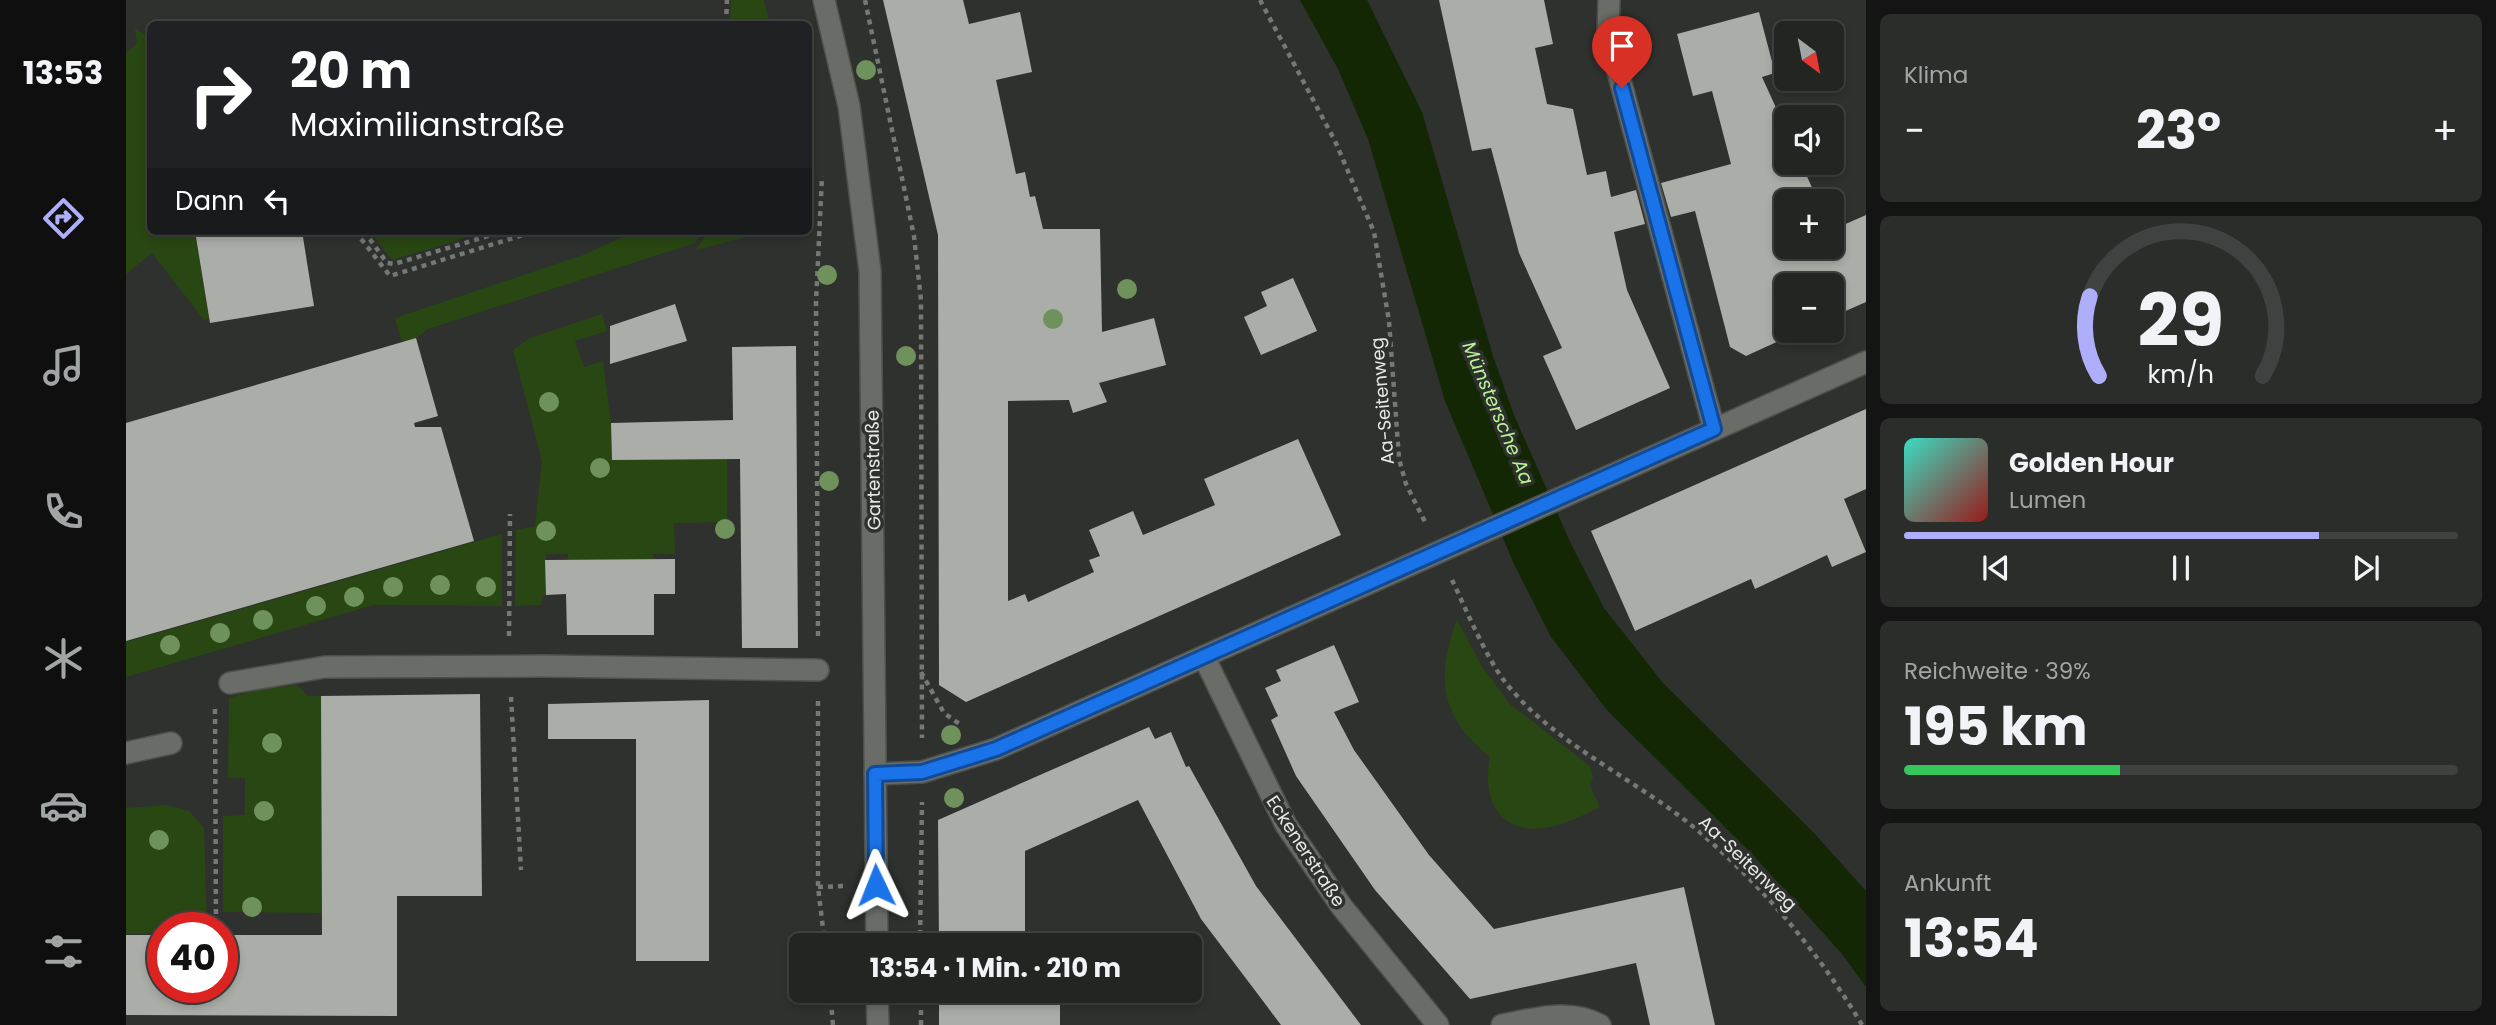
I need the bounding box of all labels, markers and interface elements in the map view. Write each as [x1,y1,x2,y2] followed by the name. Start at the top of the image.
[1592,16,1652,88] pin
[1774,21,1844,91] north arrow
[1774,21,1844,343] map controls
[1603,27,1641,65] icon: arrive
[290,37,412,105] text: 20 m
[175,49,266,140] icon: right
[23,50,103,95] text: 13:53
[1904,59,1968,91] text: Klima
[2136,94,2221,167] text: 23°
[290,102,565,147] text: Maximilianstraße
[1904,104,1925,157] text: −
[2432,104,2458,157] text: +
[1774,105,1844,175] button: sound
[258,182,296,220] icon: left
[175,183,244,219] text: Dann
[1774,189,1844,259] button: +
[39,194,88,243] icon: directions
[2138,271,2224,372] text: 29
[1774,273,1844,343] button: −
[1364,336,1400,466] street label: Aa-Seitenweg
[1456,337,1540,489] water label: Münstersche Aa
[39,341,88,390] icon: music
[2148,357,2214,392] text: km/h
[859,410,887,530] street label: Gartenstraße
[2009,445,2174,481] text: Golden Hour
[2009,484,2086,516] text: Lumen
[39,487,88,536] icon: phone
[1977,549,2015,587] icon: previous
[2162,549,2200,587] icon: pause
[2347,549,2385,587] icon: next
[39,634,88,683] icon: climate
[1904,655,2091,687] text: Reichweite · 39%
[1904,690,2088,763] text: 195 km
[39,781,88,830] icon: car
[1261,790,1351,912] street label: Eckenerstraße
[1693,810,1803,916] street label: Aa-Seitenweg
[839,848,913,922] position arrow
[1904,867,1991,899] text: Ankunft
[1904,902,2039,975] text: 13:54
[147,912,238,1003] speed limit sign: 40
[39,927,88,976] icon: filters
[870,950,1121,986] text: 13:54 · 1 Min. · 210 m

